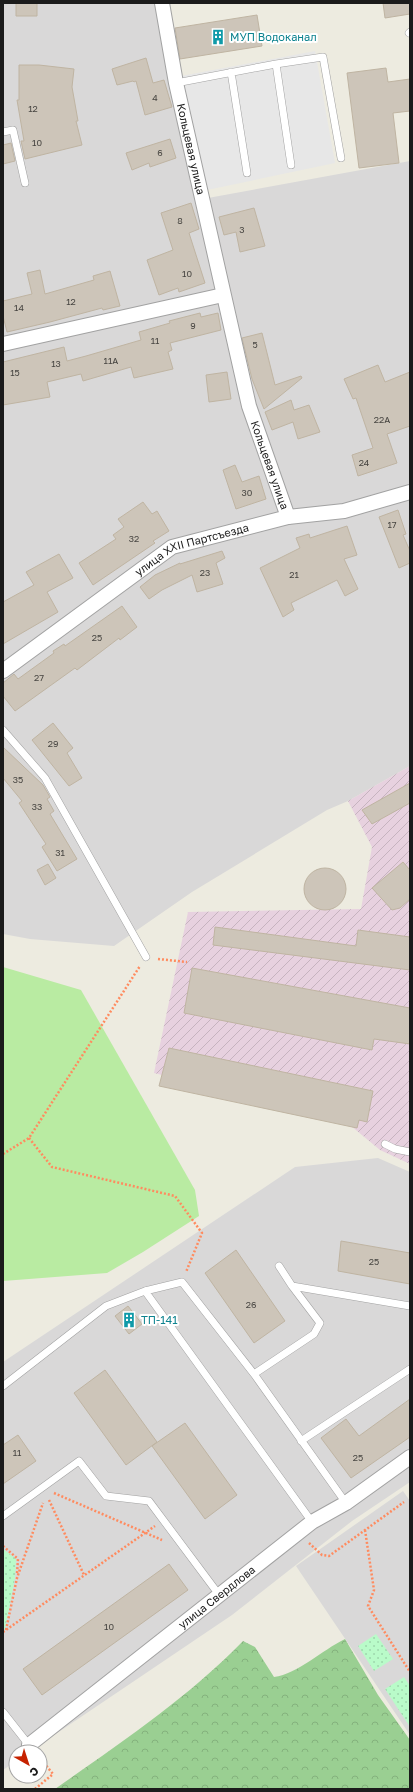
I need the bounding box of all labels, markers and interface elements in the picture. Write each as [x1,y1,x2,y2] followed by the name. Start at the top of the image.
[209,28,227,46] building icon: МУП Водоканал
[230,30,317,43] place label: МУП Водоканал
[152,92,158,103] house number: 4
[175,102,208,196] street label: Кольцевая улица
[28,103,38,114] house number: 12
[32,137,42,148] house number: 10
[157,147,163,158] house number: 6
[177,215,183,226] house number: 8
[239,224,245,235] house number: 3
[182,268,192,279] house number: 10
[66,296,76,307] house number: 12
[14,302,24,313] house number: 14
[190,320,196,331] house number: 9
[151,335,160,346] house number: 11
[252,339,258,350] house number: 5
[104,355,118,366] house number: 11А
[51,358,61,369] house number: 13
[10,367,20,378] house number: 15
[374,414,390,425] house number: 22А
[249,419,292,511] street label: Кольцевая улица
[359,457,370,468] house number: 24
[242,487,253,498] house number: 30
[387,519,397,530] house number: 17
[132,520,250,578] street label: улица XXII Партсъезда
[129,533,139,544] house number: 32
[200,567,210,578] house number: 23
[289,569,299,580] house number: 21
[92,632,102,643] house number: 25
[34,672,44,683] house number: 27
[48,738,58,749] house number: 29
[13,774,23,785] house number: 35
[32,801,42,812] house number: 33
[55,847,65,858] house number: 31
[369,1256,379,1267] house number: 25
[246,1299,256,1310] house number: 26
[120,1311,138,1329] building icon: ТП-141
[141,1313,178,1326] place label: ТП-141
[13,1447,22,1458] house number: 11
[353,1452,363,1463] house number: 25
[175,1562,257,1631] street label: улица Свердлова
[104,1621,114,1632] house number: 10
[8,1744,48,1784] north arrow
[27,1765,42,1780] text: С

